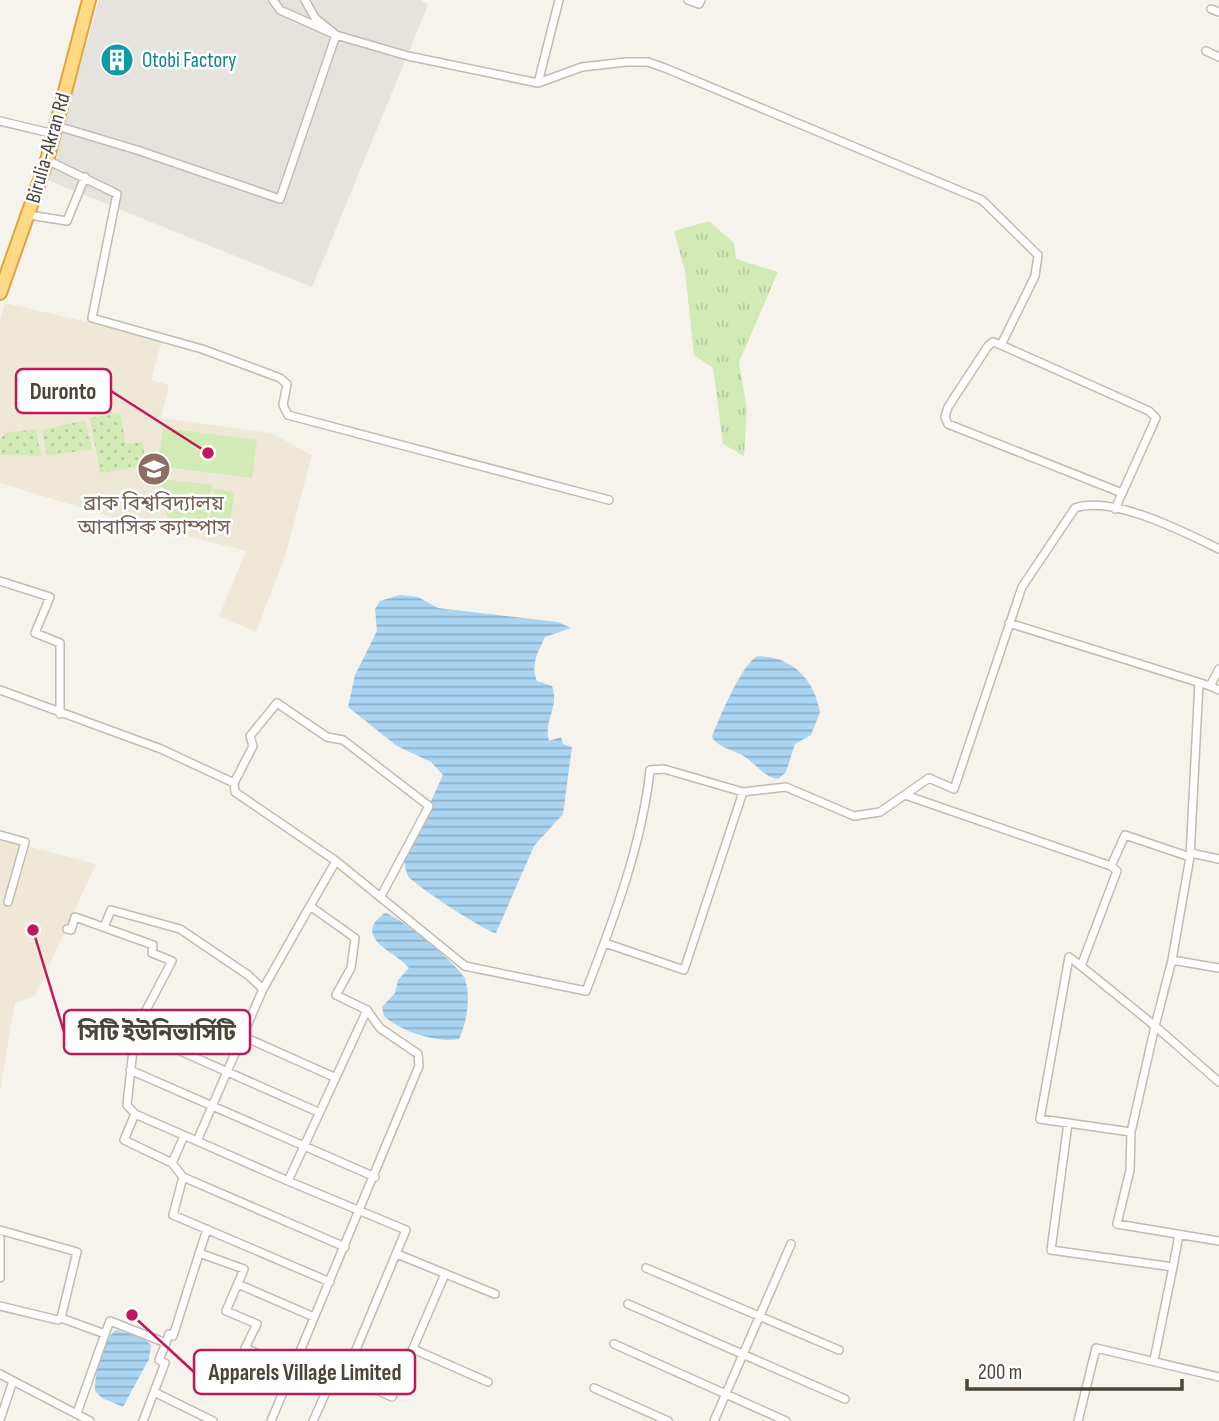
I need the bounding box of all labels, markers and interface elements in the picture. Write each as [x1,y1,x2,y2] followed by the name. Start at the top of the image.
[98,41,136,79] building icon: Otobi Factory
[142,48,236,73] place label: Otobi Factory
[20,90,76,206] street label: Birulia-Akran Rd
[16,369,111,413] callout: Duronto
[30,378,96,406] text: Duronto
[135,450,173,488] school or university icon: ব্রাক বিশ্ববিদ্যালয় আবাসিক ক্যাম্পাস
[77,491,231,540] place label: ব্রাক বিশ্ববিদ্যালয় আবাসিক ক্যাম্পাস
[64,1010,250,1054] callout: সিটি ইউনিভার্সিটি
[77,1018,237,1047] text: সিটি ইউনিভার্সিটি
[967,1348,1182,1392] scale bar
[194,1350,415,1394] callout: Apparels Village Limited
[208,1359,401,1387] text: Apparels Village Limited
[978,1360,1022,1385] text: 200 m

